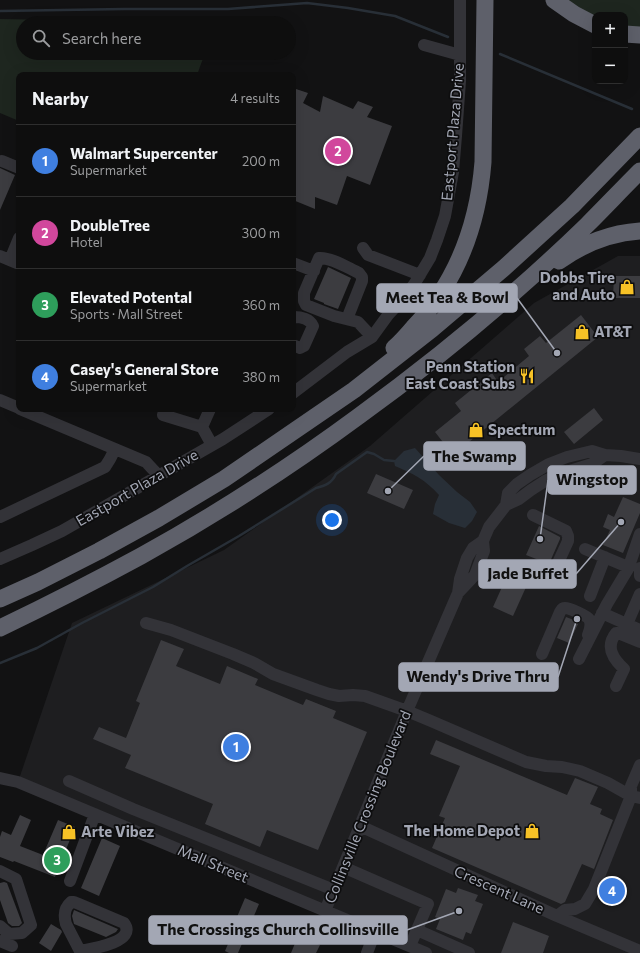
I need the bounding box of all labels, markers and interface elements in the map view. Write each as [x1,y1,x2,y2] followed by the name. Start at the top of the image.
[592,12,628,84] map controls
[592,12,628,48] button: +
[16,16,296,60] search box
[30,27,52,49] icon: search
[62,29,141,47] text: Search here
[592,48,628,84] button: −
[437,62,467,201] street label: Eastport Plaza Drive
[32,88,89,109] text: Nearby
[230,90,280,106] text: 4 results
[325,136,351,166] pin: 2
[70,144,218,162] text: Walmart Supercenter
[42,153,48,169] text: 1
[242,153,280,169] text: 200 m
[70,162,147,178] text: Supermarket
[70,216,150,234] text: DoubleTree
[41,225,49,241] text: 2
[242,225,280,241] text: 300 m
[70,234,103,250] text: Hotel
[540,268,615,303] place label: Dobbs Tire and Auto
[618,278,636,296] shop icon: Dobbs Tire and Auto
[377,284,517,312] callout: Meet Tea & Bowl
[385,287,509,306] text: Meet Tea & Bowl
[70,288,192,306] text: Elevated Potental
[41,297,49,313] text: 3
[242,297,280,313] text: 360 m
[70,306,183,322] text: Sports · Mall Street
[594,322,632,340] place label: AT&T
[573,323,591,341] shop icon: AT&T
[406,357,515,392] place label: Penn Station East Coast Subs
[70,360,219,378] text: Casey's General Store
[518,367,536,385] restaurant icon: Penn Station East Coast Subs
[41,369,49,385] text: 4
[242,369,280,385] text: 380 m
[70,378,147,394] text: Supermarket
[488,420,555,438] place label: Spectrum
[467,421,485,439] shop icon: Spectrum
[424,442,525,470] callout: The Swamp
[72,445,201,529] street label: Eastport Plaza Drive
[431,446,517,465] text: The Swamp
[548,466,636,494] callout: Wingstop
[556,469,628,488] text: Wingstop
[322,510,342,530] your location
[479,560,576,588] callout: Jade Buffet
[487,563,569,582] text: Jade Buffet
[399,663,558,691] callout: Wendy's Drive Thru
[406,666,550,685] text: Wendy's Drive Thru
[320,708,414,906] street label: Collinsville Crossing Boulevard
[223,732,249,762] pin: 1
[404,821,520,839] place label: The Home Depot
[81,822,155,840] place label: Arte Vibez
[523,822,541,840] shop icon: The Home Depot
[60,823,78,841] shop icon: Arte Vibez
[175,840,251,886] street label: Mall Street
[44,845,70,875] pin: 3
[452,861,547,917] street label: Crescent Lane
[599,876,625,906] pin: 4
[149,916,407,944] callout: The Crossings Church Collinsville
[157,919,399,938] text: The Crossings Church Collinsville

